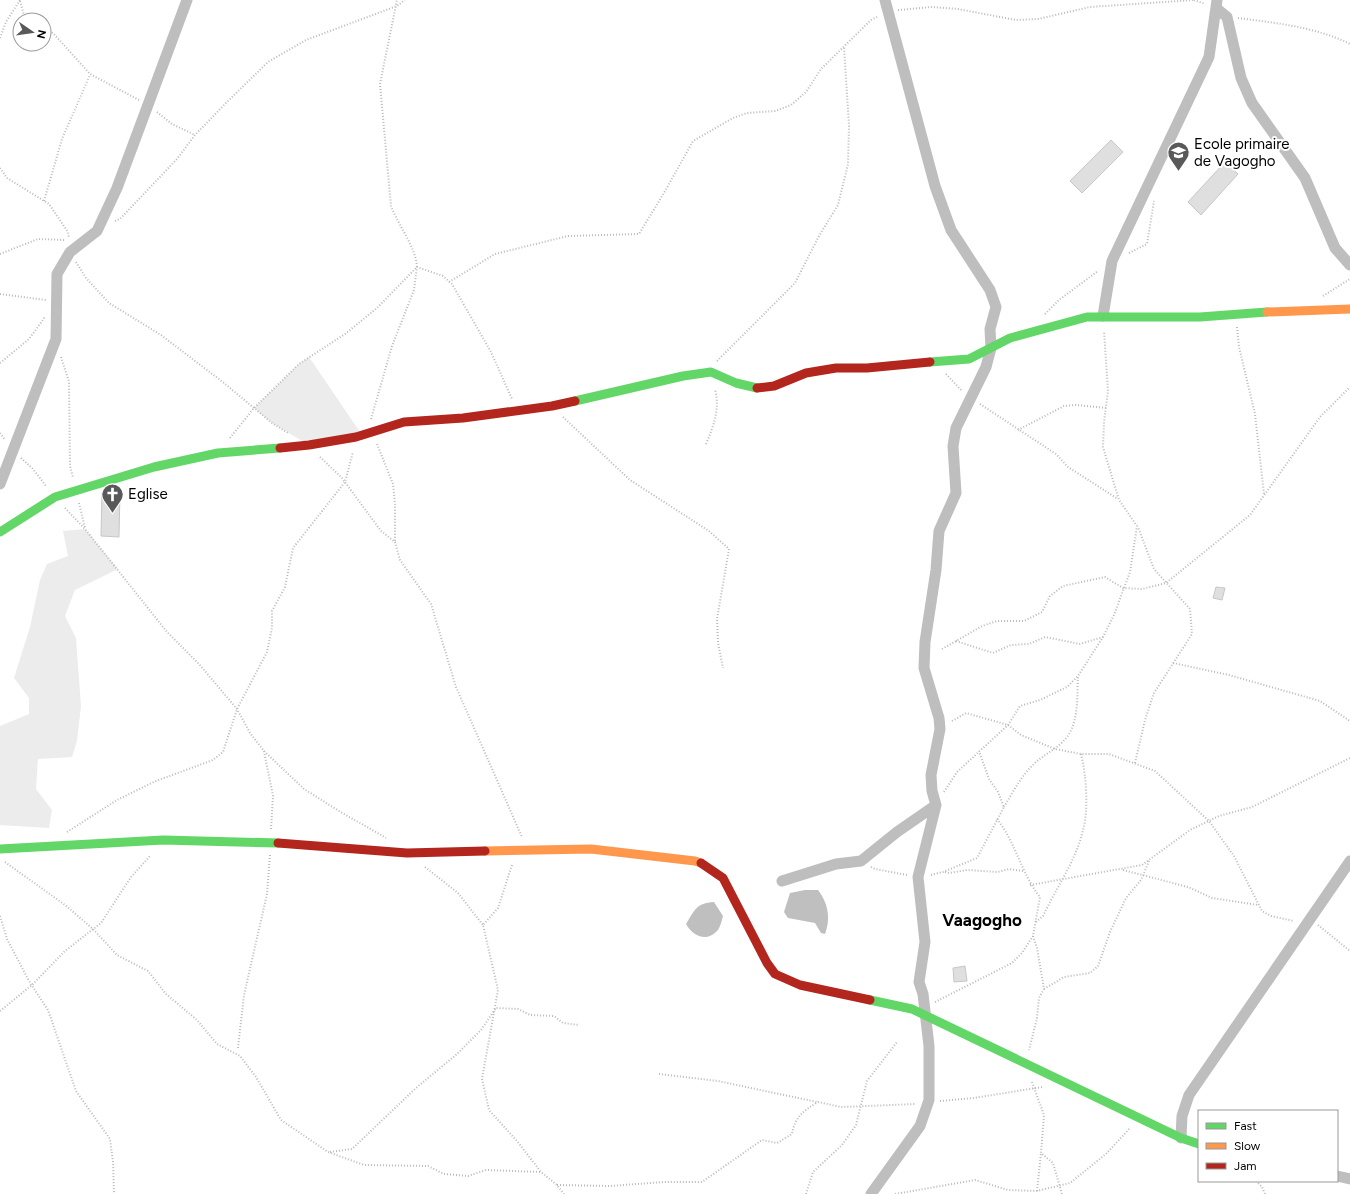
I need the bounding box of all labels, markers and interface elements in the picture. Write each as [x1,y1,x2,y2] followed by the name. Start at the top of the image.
[12,12,52,52] north arrow
[34,29,49,40] text: N
[1194,135,1289,170] place label: Ecole primaire de Vagogho
[1165,140,1191,173] school or university icon: Ecole primaire de Vagogho
[99,481,125,514] church icon: Eglise
[128,485,168,503] place label: Eglise
[942,910,1022,930] district label: Vaagogho
[1198,1110,1338,1182] legend
[1234,1119,1257,1133] text: Fast
[1234,1139,1261,1153] text: Slow
[1234,1159,1257,1173] text: Jam

